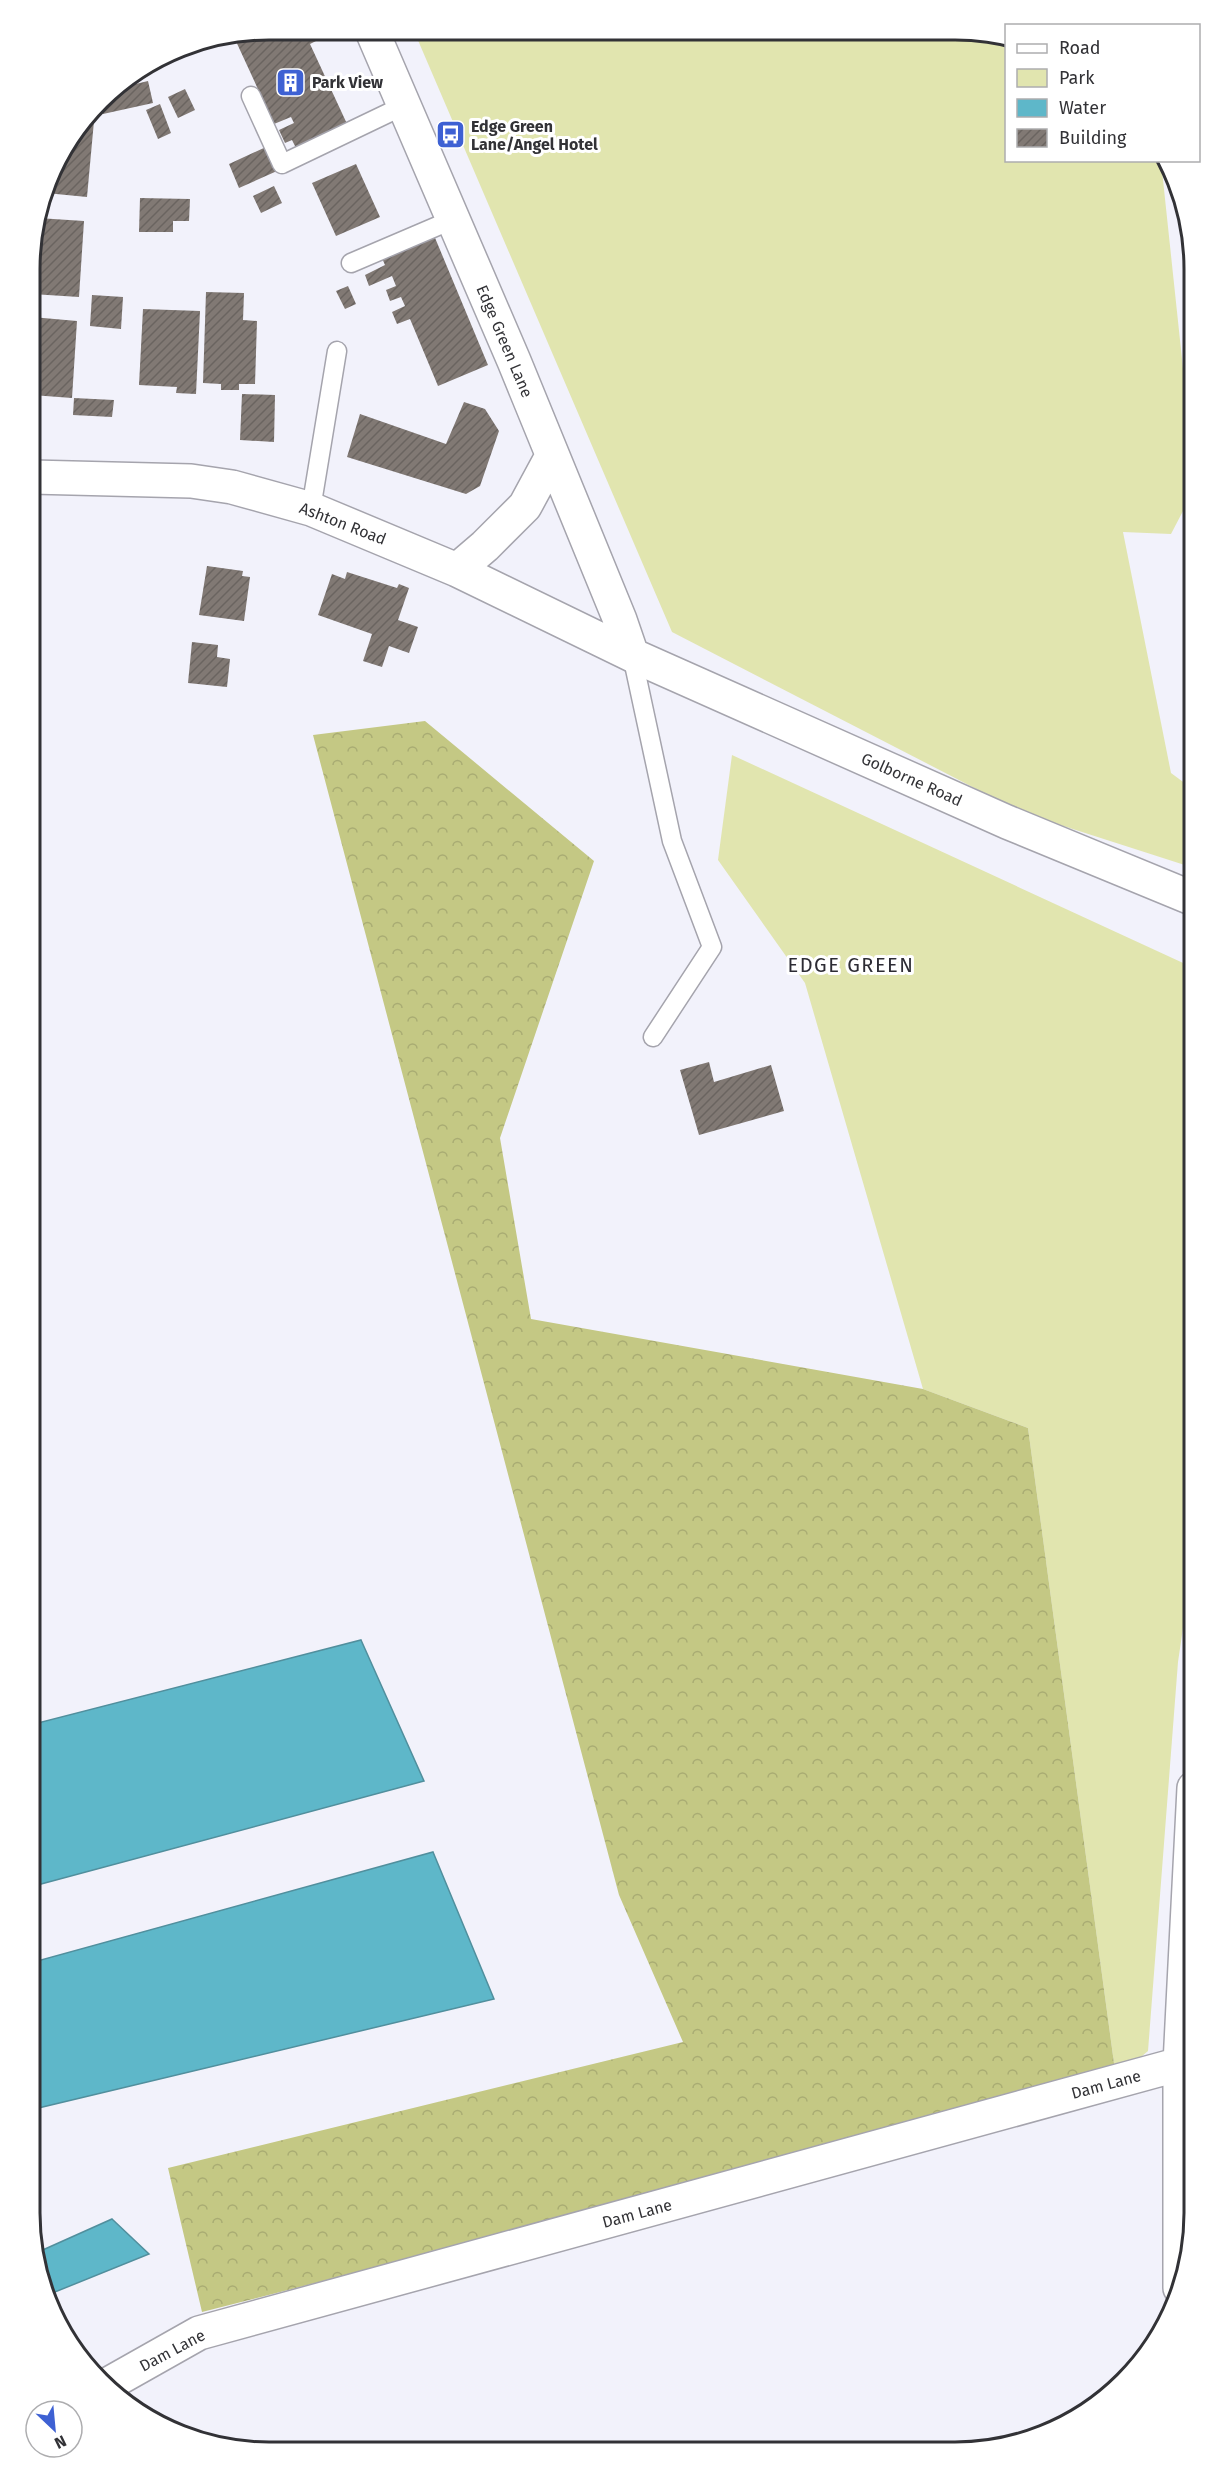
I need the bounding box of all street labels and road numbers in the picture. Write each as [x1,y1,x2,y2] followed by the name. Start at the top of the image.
[472,282,537,400] street label: Edge Green Lane
[297,498,389,549] street label: Ashton Road
[858,749,965,810] street label: Golborne Road
[1069,2066,1143,2103] street label: Dam Lane
[600,2195,674,2232] street label: Dam Lane
[136,2325,208,2376] street label: Dam Lane

